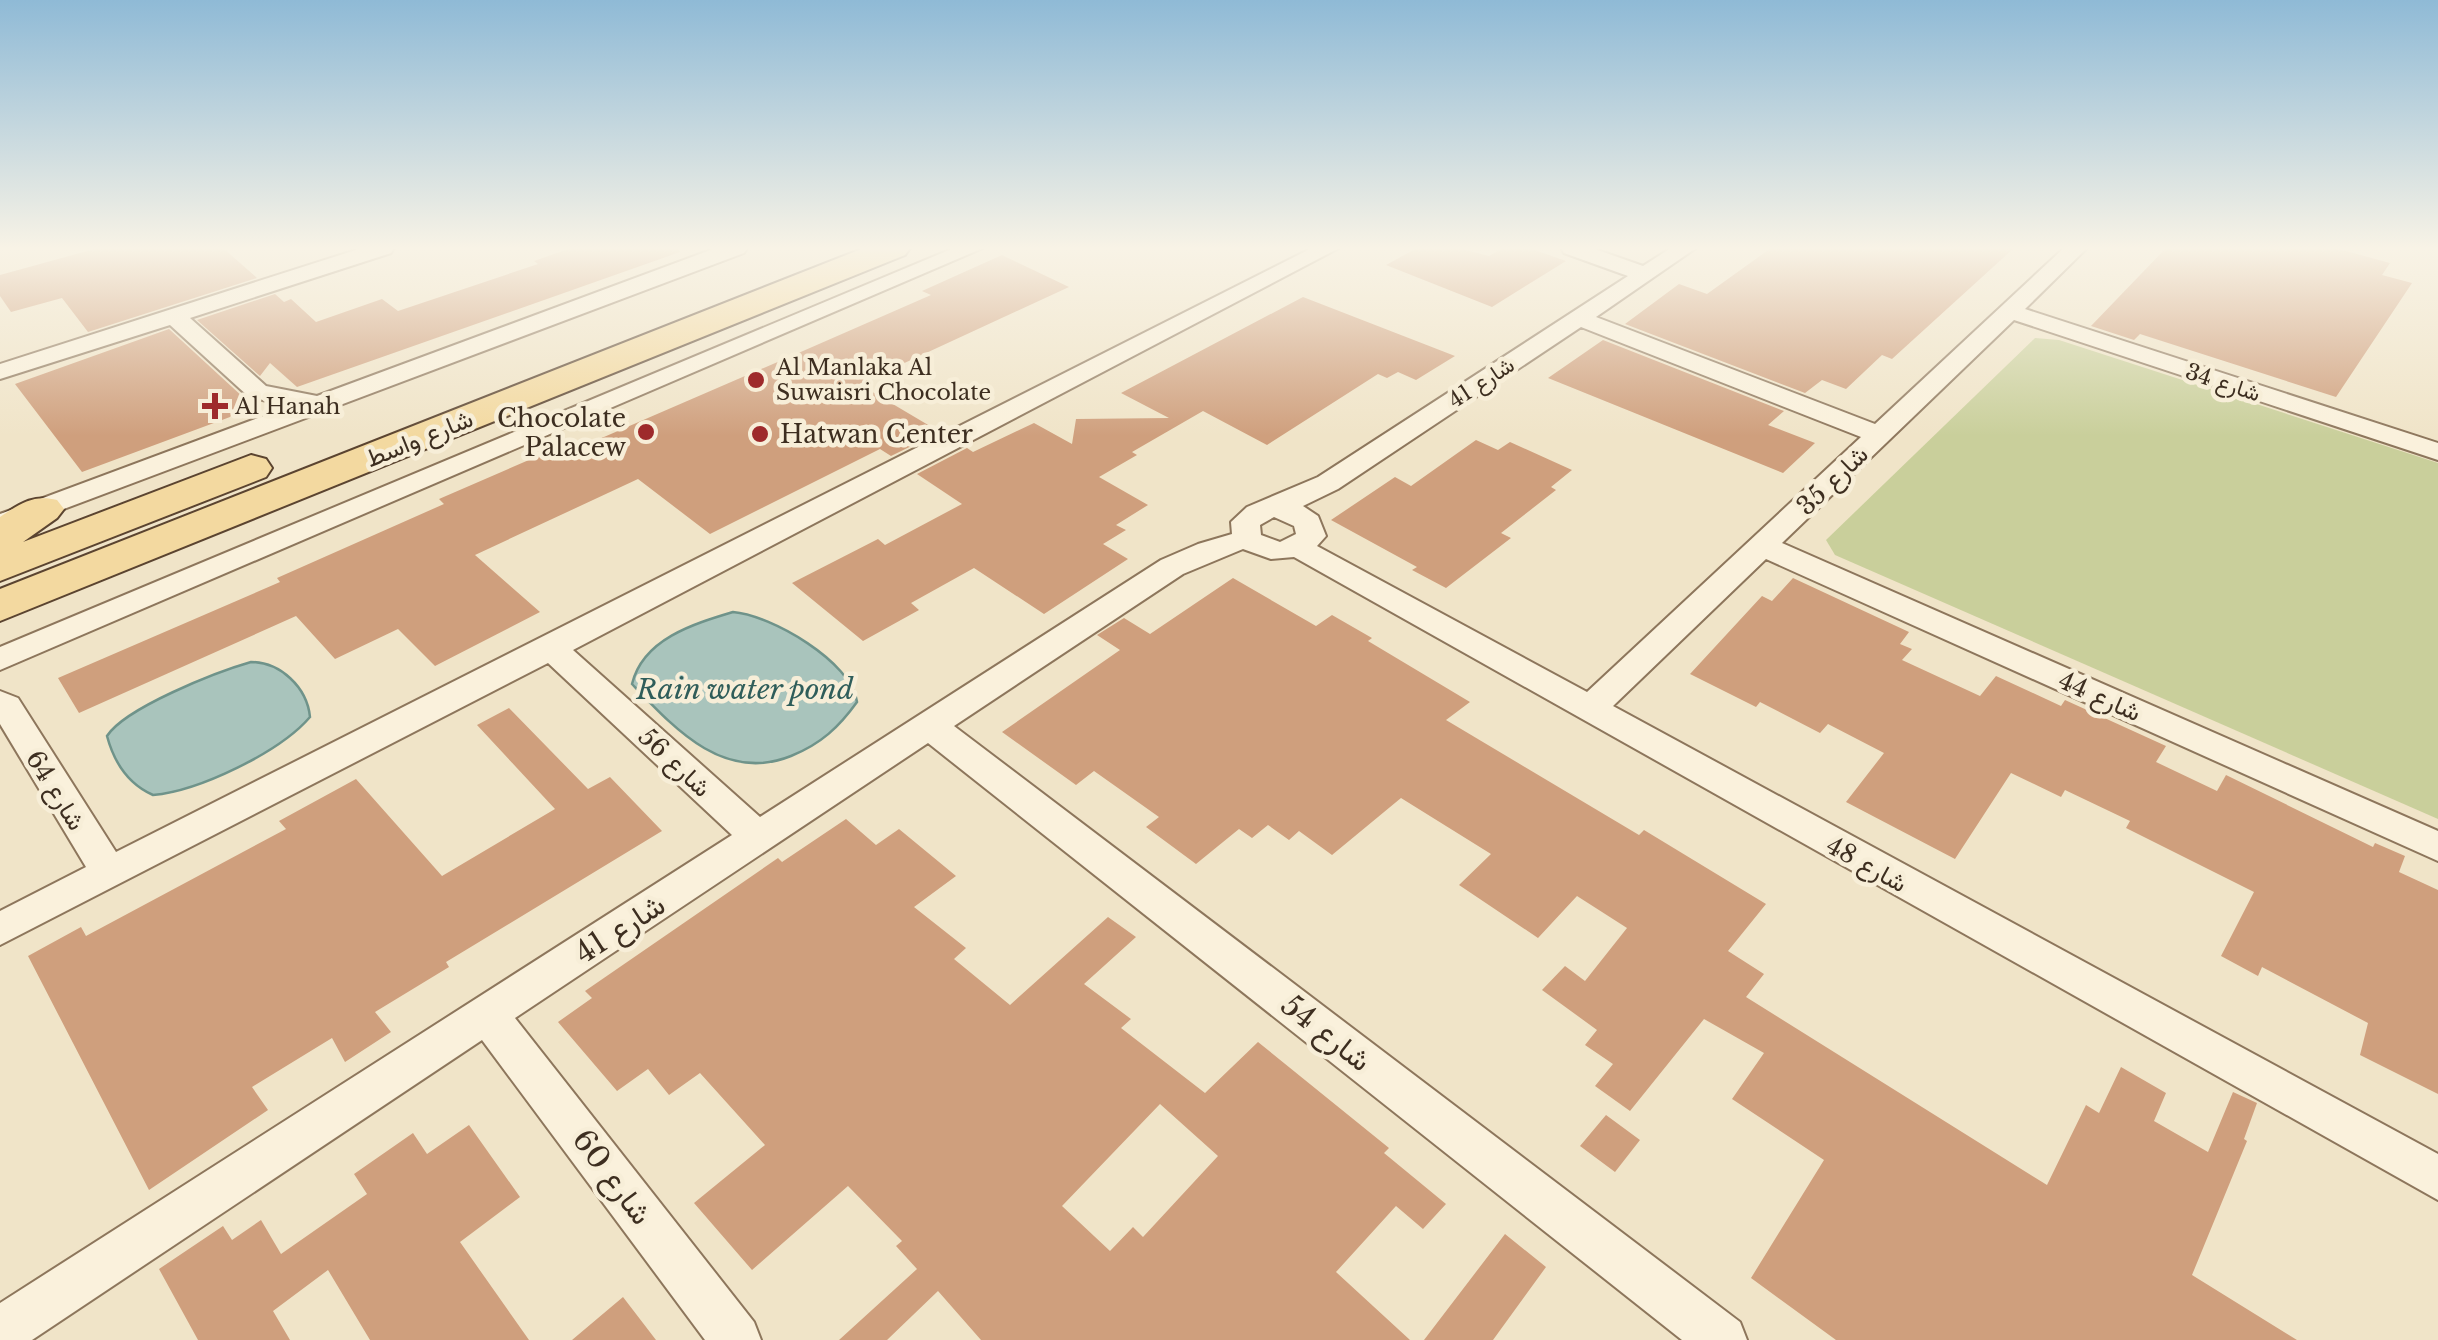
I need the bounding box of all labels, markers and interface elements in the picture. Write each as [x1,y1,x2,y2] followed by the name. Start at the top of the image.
[1443,351,1520,415] street label: شارع 41
[775,354,991,406] place label: Al Manlaka Al Suwaisri Chocolate
[2182,358,2264,408] street label: شارع 34
[745,369,767,391] marker: Al Manlaka Al Suwaisri Chocolate
[234,393,340,420] place label: Al Hanah
[204,395,226,417] marker: Al Hanah
[361,403,478,475] street label: شارع واسط
[497,403,626,463] place label: Chocolate Palacew
[780,419,973,450] place label: Hatwan Center
[635,421,657,443] marker: Chocolate Palacew
[749,423,771,445] marker: Hatwan Center
[1790,439,1875,522] street label: شارع 35
[2053,665,2146,729] street label: شارع 44
[635,672,854,707] water label: Rain water pond
[631,721,717,804] street label: شارع 56
[18,745,92,836] street label: شارع 64
[1821,830,1912,900] street label: شارع 48
[568,886,673,973] street label: شارع 41
[1273,986,1378,1081] street label: شارع 54
[563,1122,660,1233] street label: شارع 60

